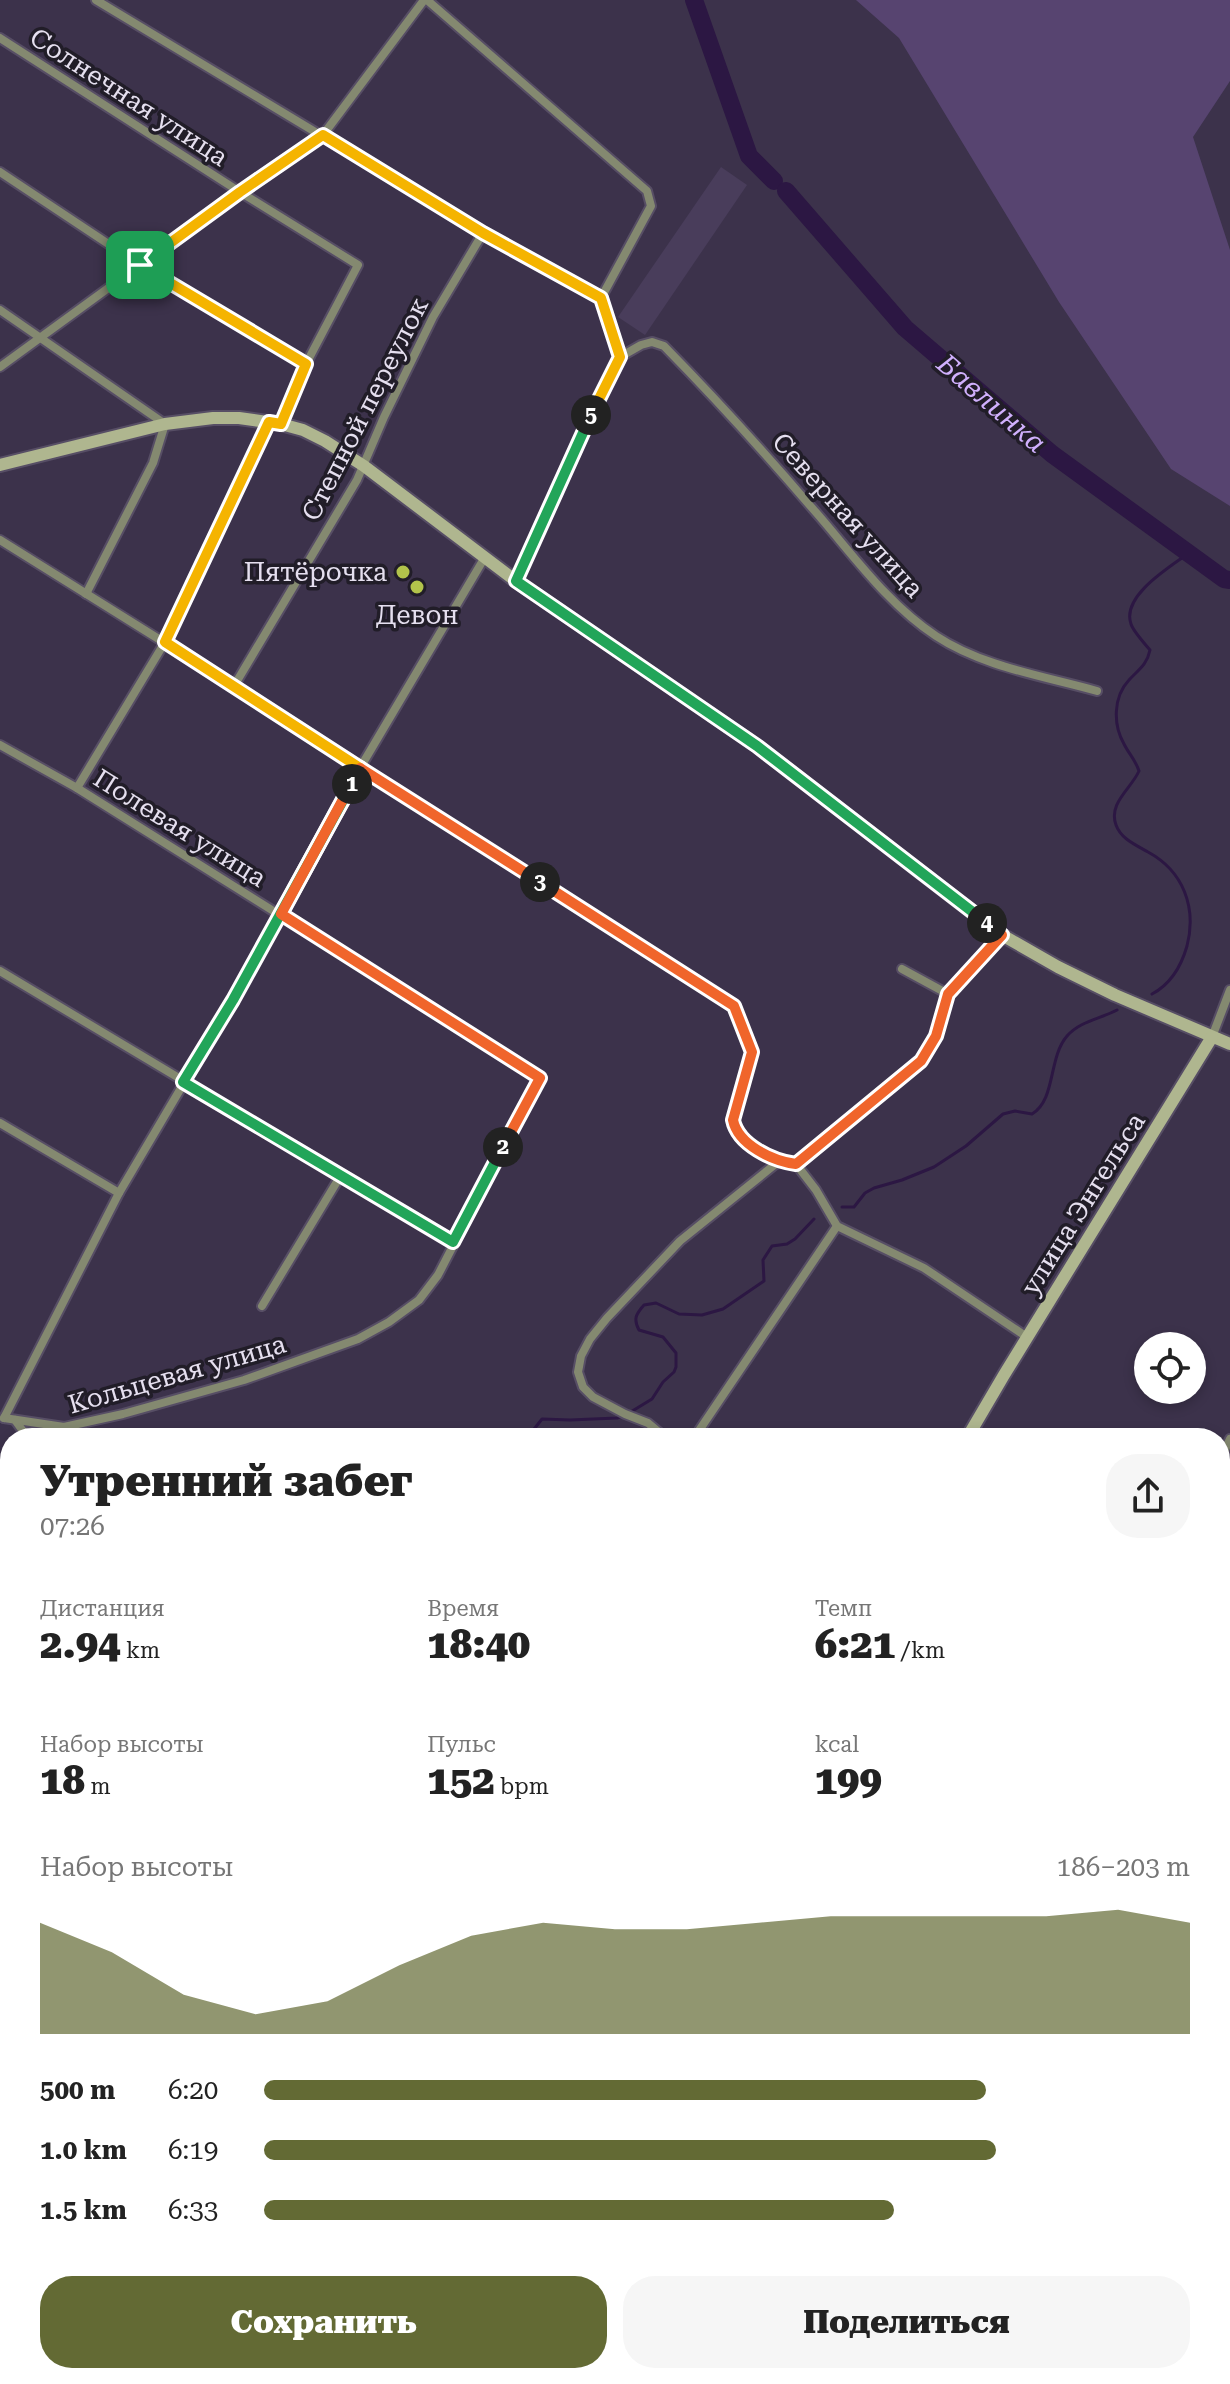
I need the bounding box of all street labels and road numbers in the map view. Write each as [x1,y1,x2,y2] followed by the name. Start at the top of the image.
[25,22,233,172] street label: Солнечная улица
[296,292,434,526] street label: Степной переулок
[766,427,930,603] street label: Северная улица
[88,763,272,893] street label: Полевая улица
[1015,1108,1151,1300] street label: улица Энгельса
[65,1329,289,1419] street label: Кольцевая улица

